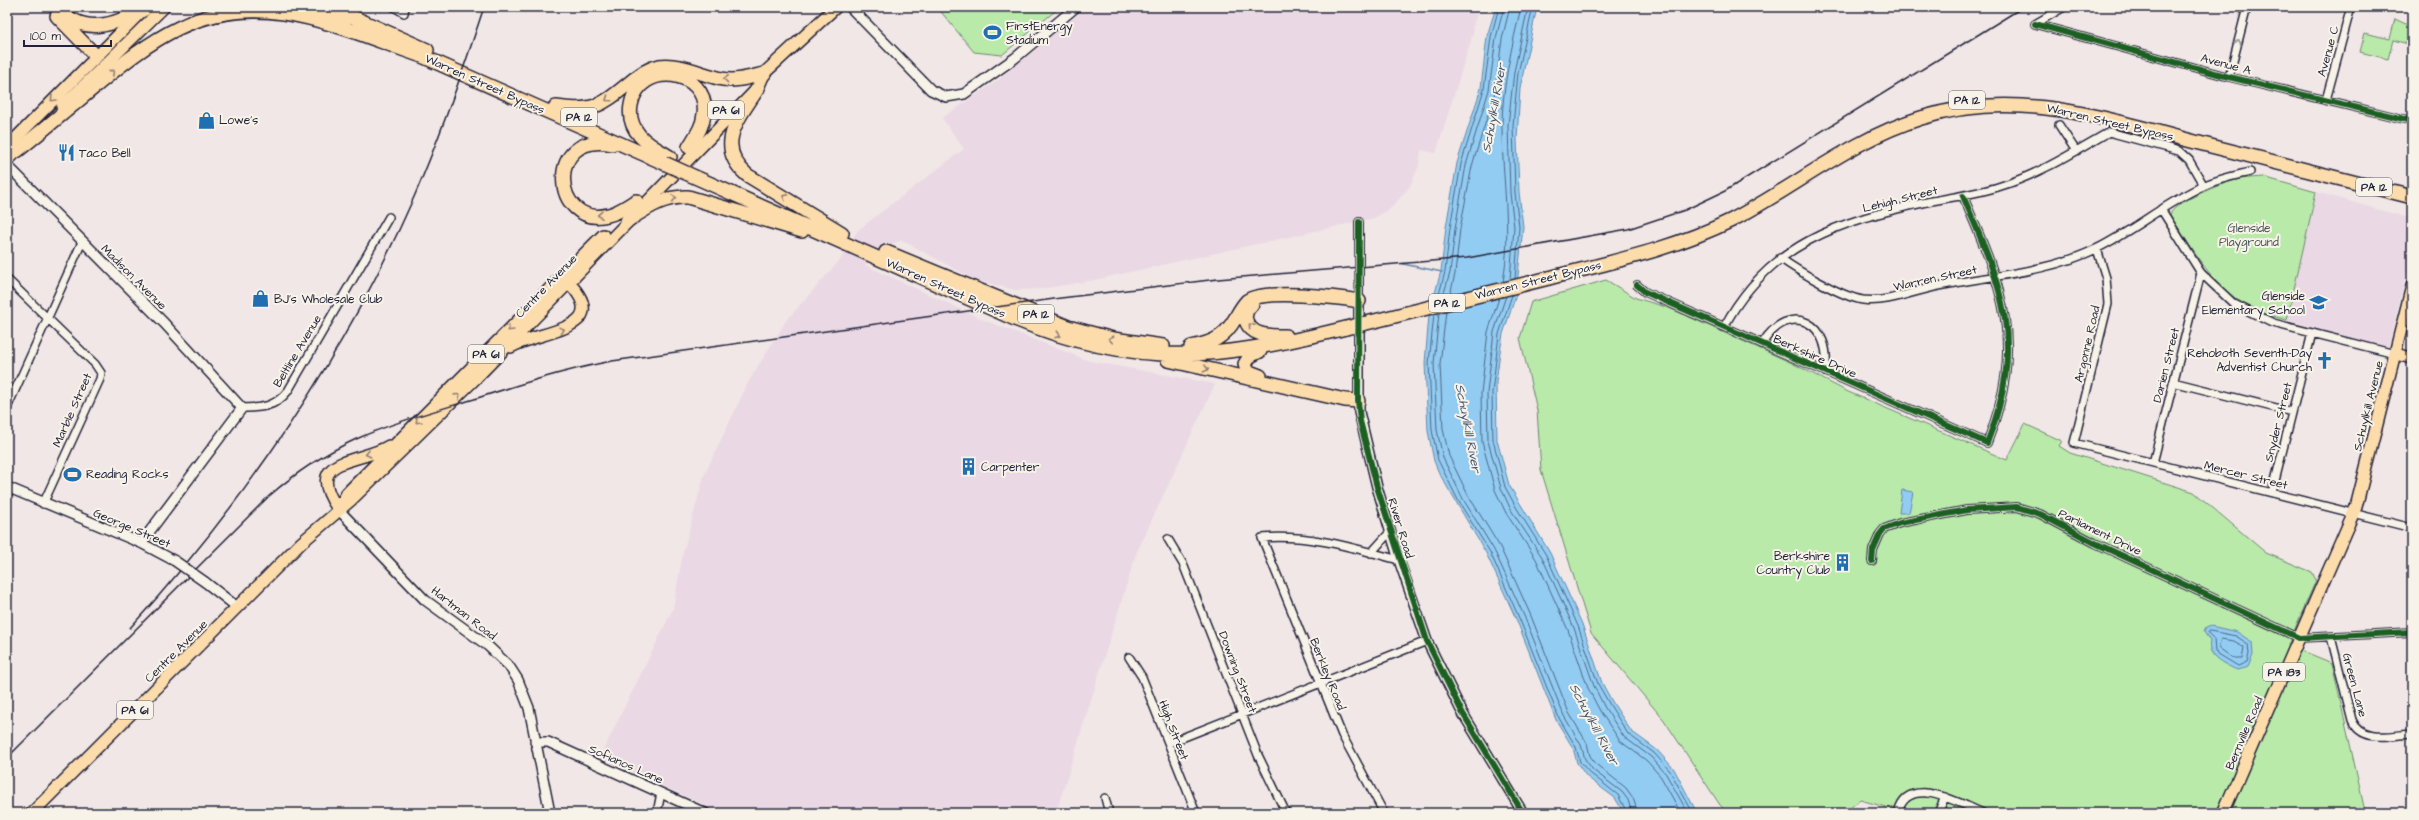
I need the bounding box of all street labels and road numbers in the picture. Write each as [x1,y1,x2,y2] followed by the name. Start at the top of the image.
[2314,23,2344,79] street label: Avenue C
[422,50,547,120] street label: Warren Street Bypass
[2199,50,2253,79] street label: Avenue A
[1949,91,1985,109] road number: PA 12
[2045,100,2175,146] street label: Warren Street Bypass
[708,101,744,119] road number: PA 61
[561,108,597,126] road number: PA 12
[2356,178,2392,196] road number: PA 12
[1861,182,1940,218] street label: Lehigh Street
[97,241,171,314] street label: Madison Avenue
[512,250,582,322] street label: Centre Avenue
[883,254,1008,324] street label: Warren Street Bypass
[1473,257,1603,305] street label: Warren Street Bypass
[1892,261,1979,296] street label: Warren Street
[1429,294,1465,312] road number: PA 12
[2070,304,2106,384] street label: Argonne Road
[1018,305,1054,323] road number: PA 12
[269,311,326,391] street label: Beltline Avenue
[2149,326,2184,404] street label: Darien Street
[1770,330,1860,383] street label: Berkshire Drive
[468,345,504,363] road number: PA 61
[2349,359,2389,453] street label: Schuylkill Avenue
[49,370,96,450] street label: Marble Street
[2260,380,2298,464] street label: Snyder Street
[2202,457,2290,494] street label: Mercer Street
[1383,496,1418,560] street label: River Road
[90,504,173,553] street label: George Street
[2055,505,2145,560] street label: Parliament Drive
[427,582,500,644] street label: Hartman Road
[141,616,212,687] street label: Centre Avenue
[1213,629,1261,716] street label: Downing Street
[1304,636,1350,713] street label: Berkley Road
[2338,651,2371,720] street label: Green Lane
[2263,663,2305,681] road number: PA 183
[2221,694,2268,773] street label: Bernville Road
[1153,698,1193,763] street label: High Street
[117,701,153,719] road number: PA 61
[586,740,666,789] street label: Sofianos Lane

